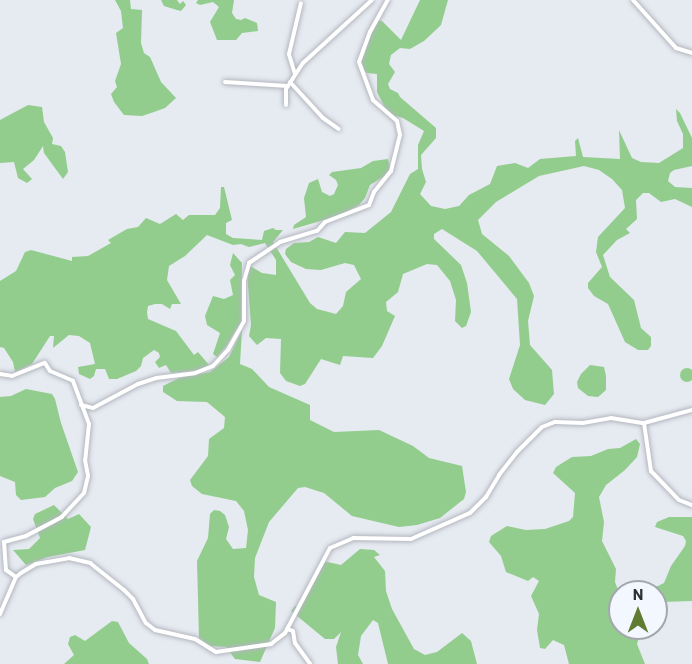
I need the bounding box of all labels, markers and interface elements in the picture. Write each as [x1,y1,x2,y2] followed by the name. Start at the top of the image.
[608,580,668,640] north arrow
[633,584,643,603] text: N

